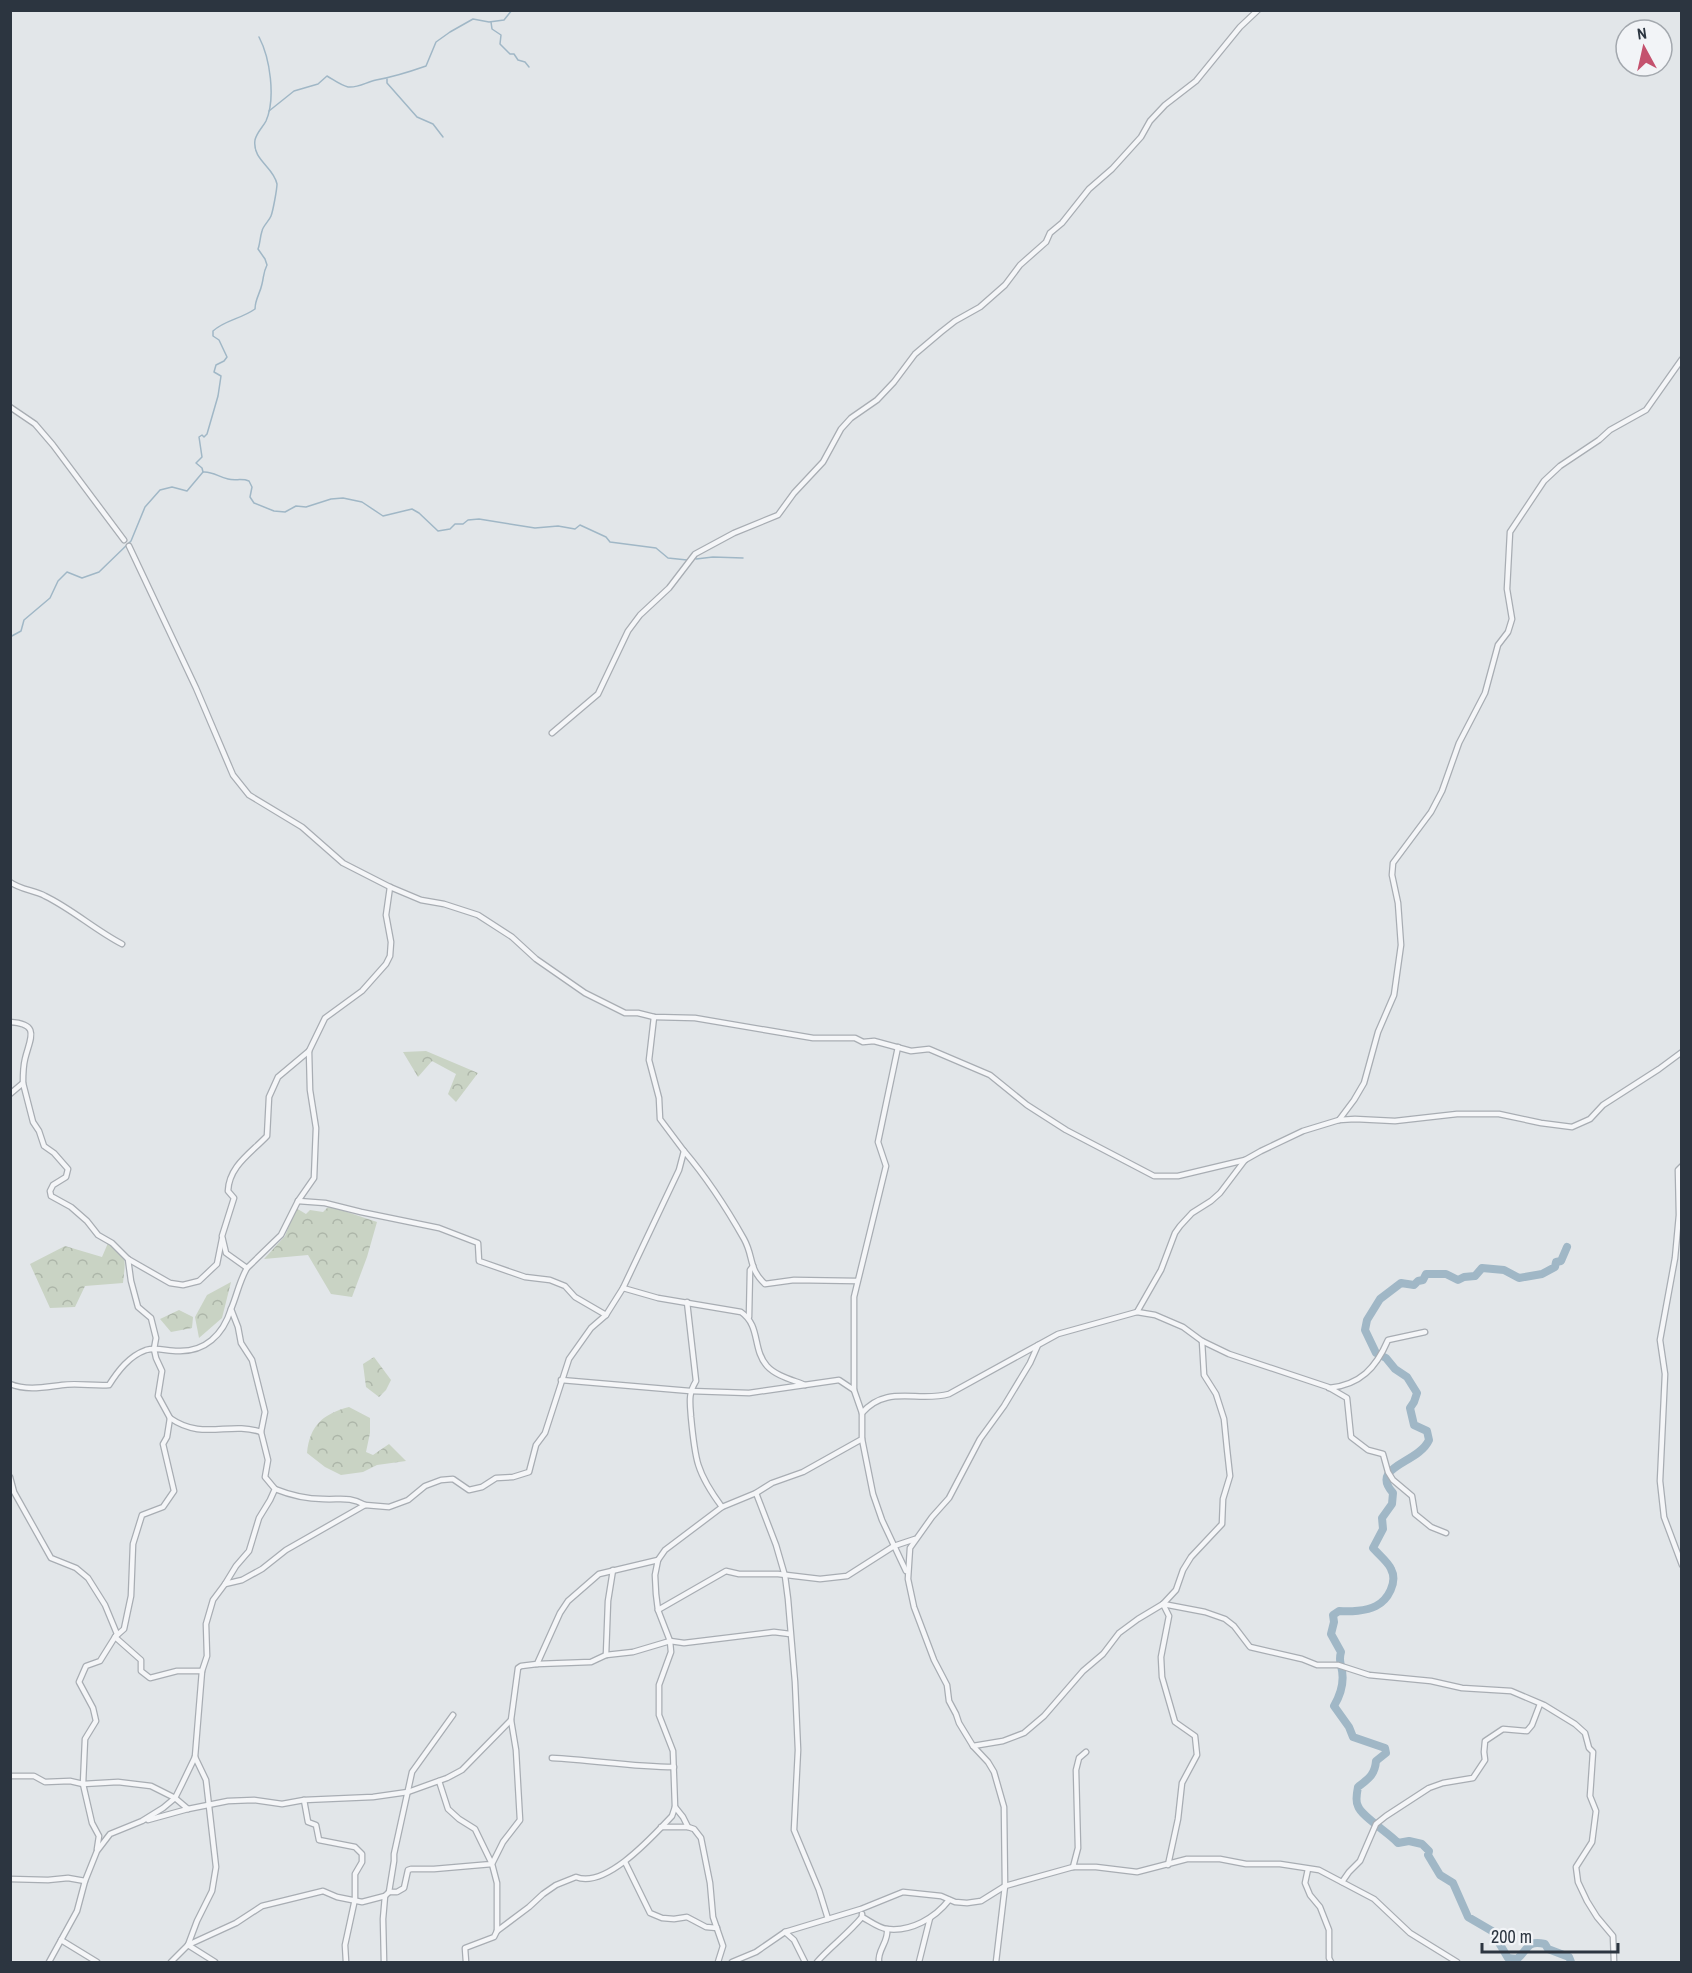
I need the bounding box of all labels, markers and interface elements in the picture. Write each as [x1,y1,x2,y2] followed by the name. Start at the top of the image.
[1614,18,1674,78] north arrow
[1636,22,1648,45] text: N
[1482,1916,1618,1954] scale bar
[1491,1924,1532,1949] text: 200 m

